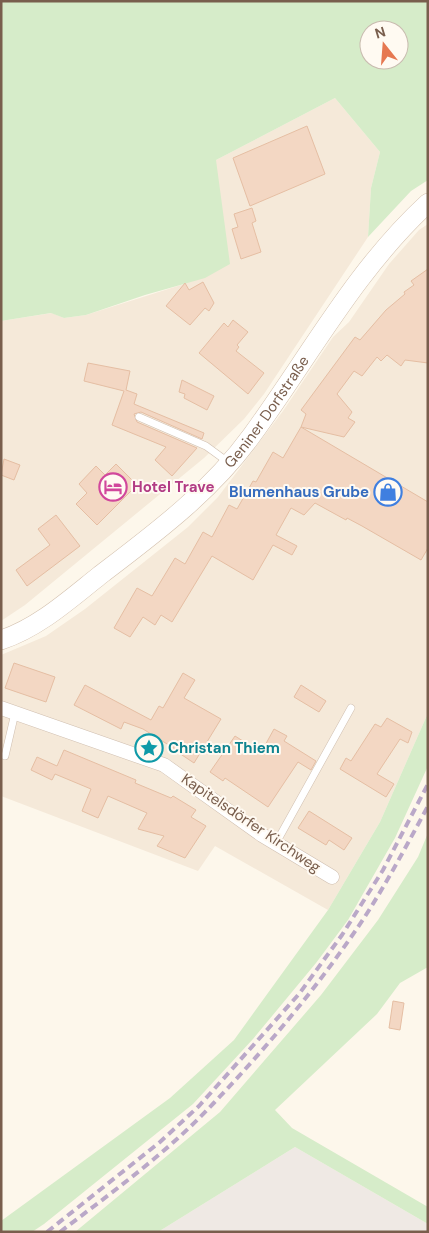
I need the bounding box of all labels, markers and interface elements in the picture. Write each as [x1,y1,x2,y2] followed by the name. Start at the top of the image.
[359,20,409,70] north arrow
[373,22,388,43] text: N
[220,352,314,472] street label: Geniner Dorfstraße
[98,472,128,502] hotel icon: Hotel Trave
[132,477,215,497] place label: Hotel Trave
[373,477,403,507] shop icon: Blumenhaus Grube
[229,482,369,502] place label: Blumenhaus Grube
[134,733,164,763] place icon: Christan Thiem
[168,738,280,758] place label: Christan Thiem
[177,769,325,877] street label: Kapitelsdörfer Kirchweg

